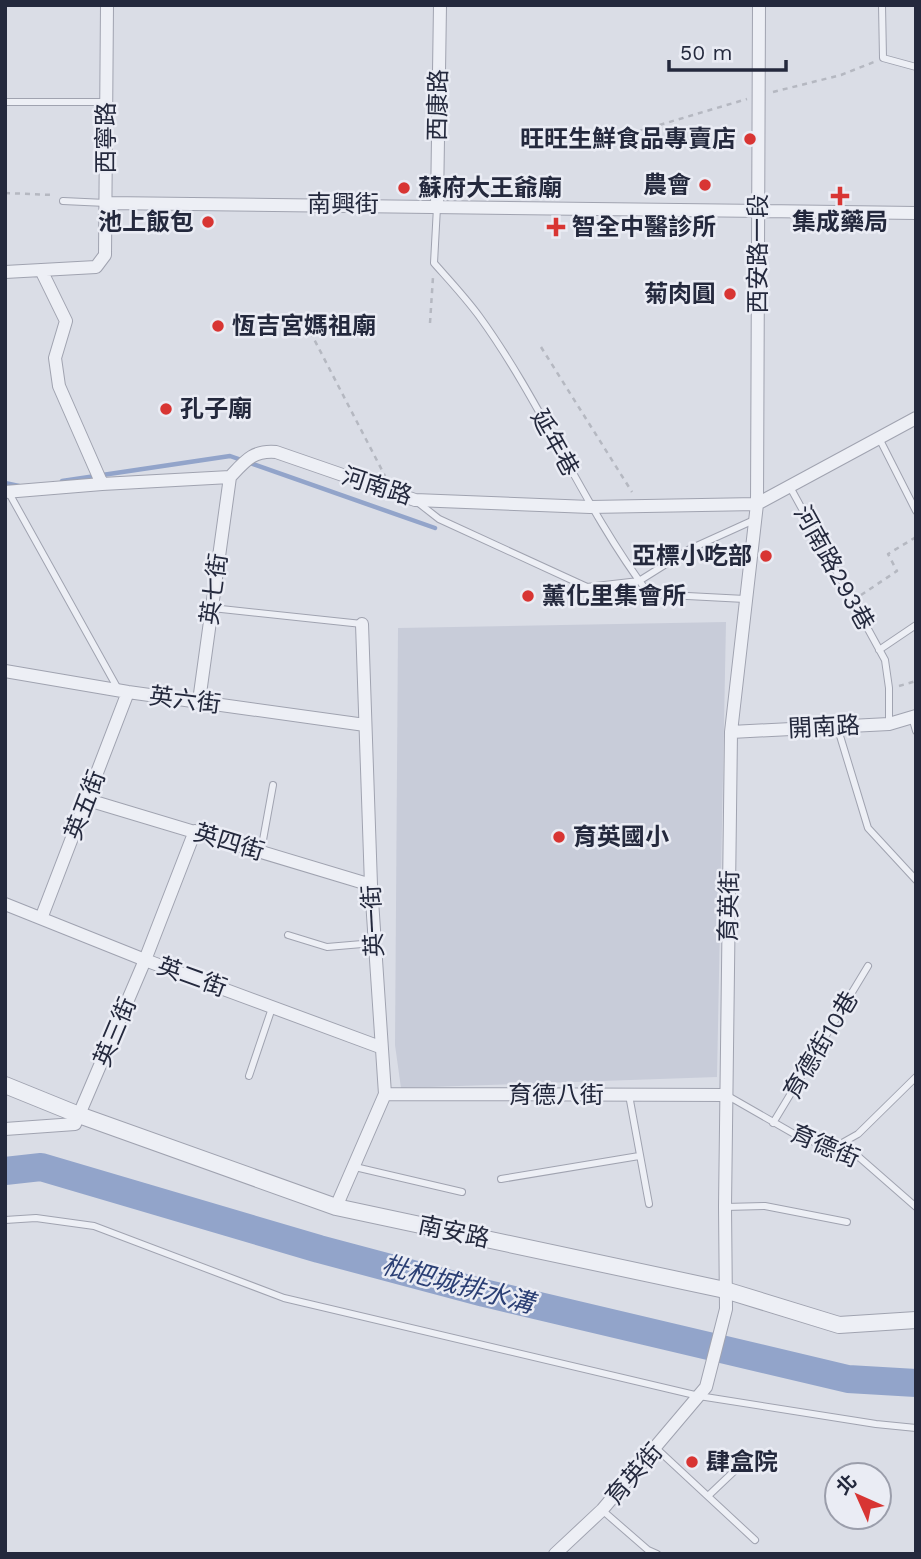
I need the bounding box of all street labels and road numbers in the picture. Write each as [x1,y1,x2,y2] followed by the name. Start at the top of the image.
[423,69,453,141] street label: 西康路
[92,102,120,174] street label: 西寧路
[307,190,379,218] street label: 南興街
[744,194,772,314] street label: 西安路一段
[525,405,585,481] street label: 延年巷
[338,462,416,510] street label: 河南路
[788,501,880,635] street label: 河南路293巷
[195,551,233,627] street label: 英七街
[148,682,222,718] street label: 英六街
[787,711,861,743] street label: 開南路
[59,766,111,844] street label: 英五街
[190,818,268,866] street label: 英四街
[714,870,744,942] street label: 育英街
[357,884,389,958] street label: 英一街
[153,952,231,1002] street label: 英二街
[778,986,864,1104] street label: 育德街10巷
[88,993,142,1071] street label: 英三街
[508,1081,604,1109] street label: 育德八街
[786,1119,864,1173] street label: 育德街
[416,1211,492,1253] street label: 南安路
[600,1438,668,1510] street label: 育英街

